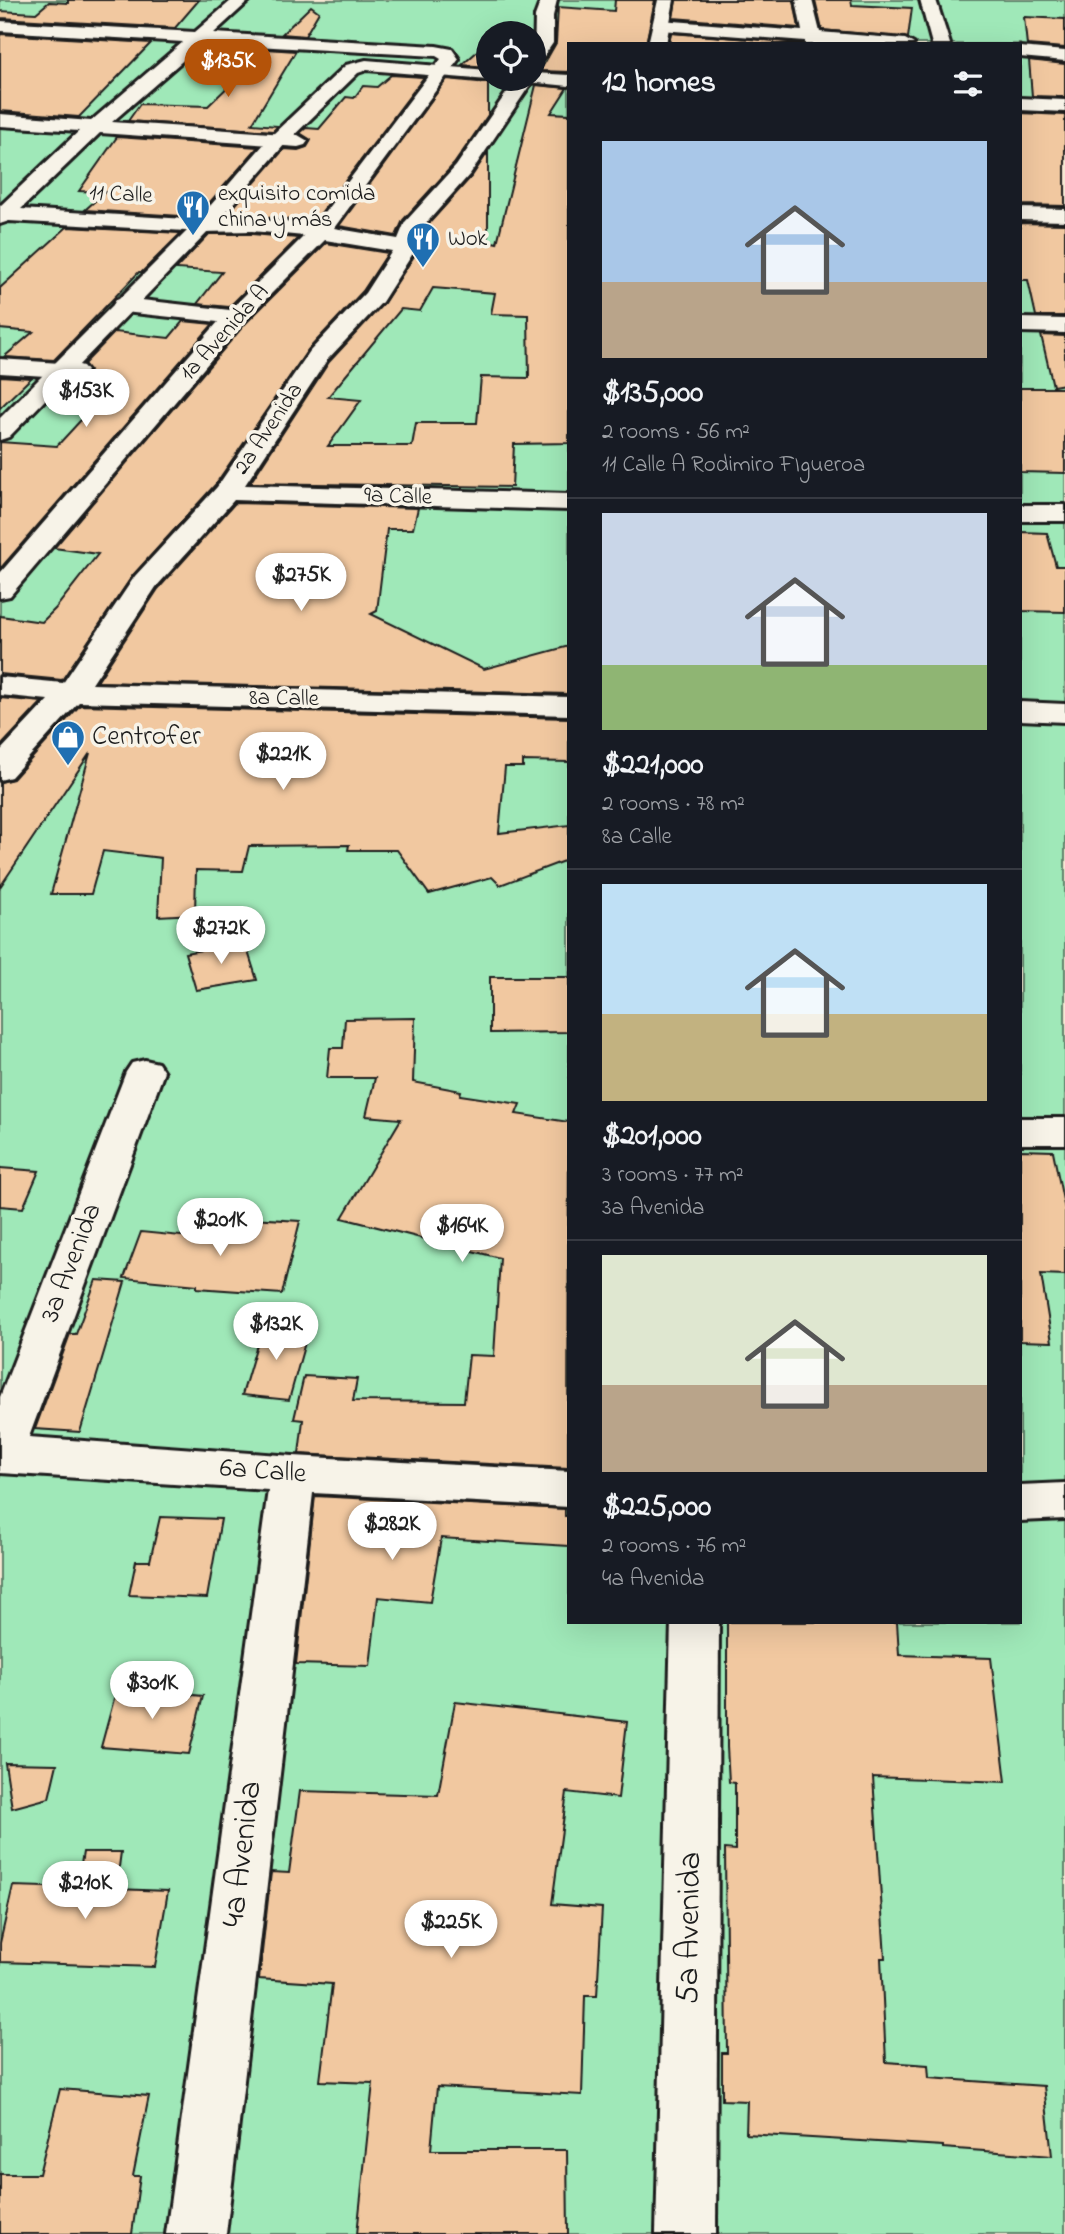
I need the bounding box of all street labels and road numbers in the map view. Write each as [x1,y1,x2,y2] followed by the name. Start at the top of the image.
[88,177,154,213] street label: 11 Calle
[172,277,278,389] street label: 1a Avenida A
[226,376,312,482] street label: 2a Avenida
[363,479,433,515] street label: 9a Calle
[249,682,320,716] street label: 8a Calle
[30,1197,114,1329] street label: 3a Avenida
[218,1449,308,1496] street label: 6a Calle
[210,1778,276,1930] street label: 4a Avenida
[665,1851,715,2005] street label: 5a Avenida

